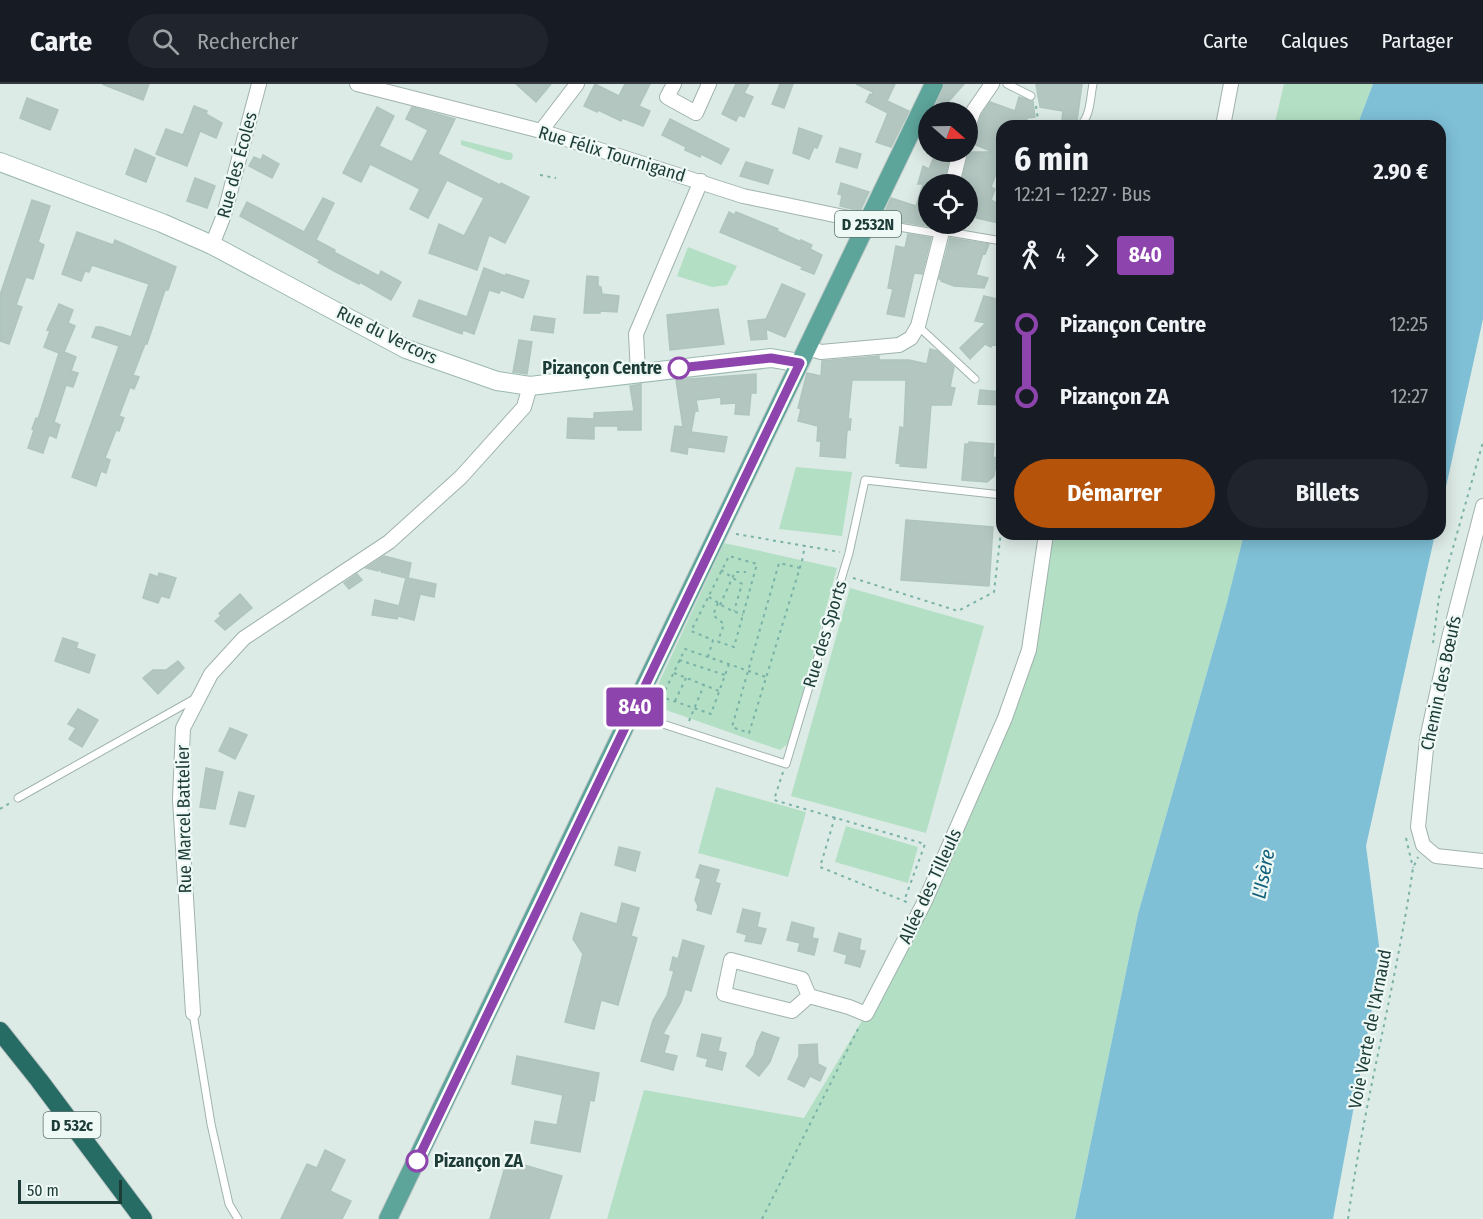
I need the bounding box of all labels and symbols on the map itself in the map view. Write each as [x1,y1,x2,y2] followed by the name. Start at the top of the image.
[918,102,978,162] north arrow
[211,109,262,220] street label: Rue des Écoles
[536,121,688,187] street label: Rue Félix Tournigand
[835,211,901,237] road number: D 2532N
[333,301,441,369] street label: Rue du Vercors
[542,357,662,379] place label: Pizançon Centre
[668,357,690,379] marker: Pizançon Centre
[798,578,852,690] street label: Rue des Sports
[1416,613,1466,752] street label: Chemin des Bœufs
[600,688,670,726] line badge: 840
[172,744,196,893] street label: Rue Marcel Battelier
[894,825,966,947] street label: Allée des Tilleuls
[1246,847,1280,901] water label: L'Isère
[1344,947,1396,1111] street label: Voie Verte de l'Arnaud
[44,1112,100,1138] road number: D 532c
[406,1150,428,1172] marker: Pizançon ZA
[434,1150,523,1172] place label: Pizançon ZA
[18,1177,122,1204] scale bar

